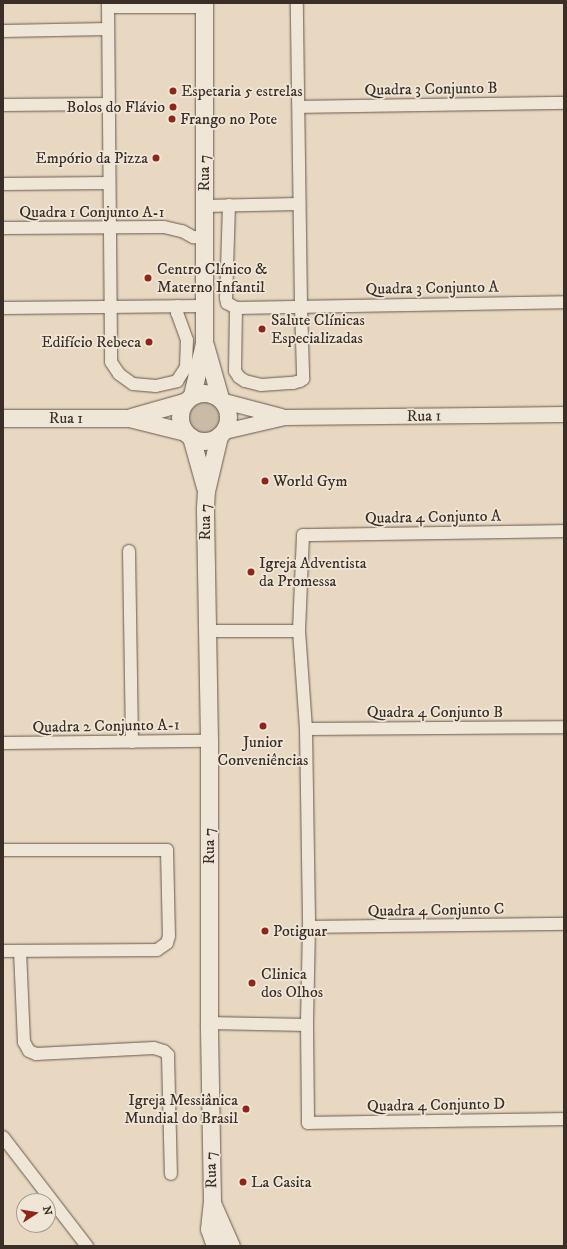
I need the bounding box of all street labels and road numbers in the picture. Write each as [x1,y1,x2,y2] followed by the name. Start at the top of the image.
[364,78,498,100] street label: Quadra 3 Conjunto B
[194,154,214,192] street label: Rua 7
[19,202,165,222] street label: Quadra 1 Conjunto A-1
[365,277,499,299] street label: Quadra 3 Conjunto A
[407,406,441,426] street label: Rua 1
[49,408,83,428] street label: Rua 1
[195,503,215,541] street label: Rua 7
[365,506,501,528] street label: Quadra 4 Conjunto A
[367,702,503,722] street label: Quadra 4 Conjunto B
[32,715,180,737] street label: Quadra 2 Conjunto A-1
[199,827,219,865] street label: Rua 7
[367,899,505,921] street label: Quadra 4 Conjunto C
[367,1094,505,1116] street label: Quadra 4 Conjunto D
[201,1151,221,1189] street label: Rua 7

